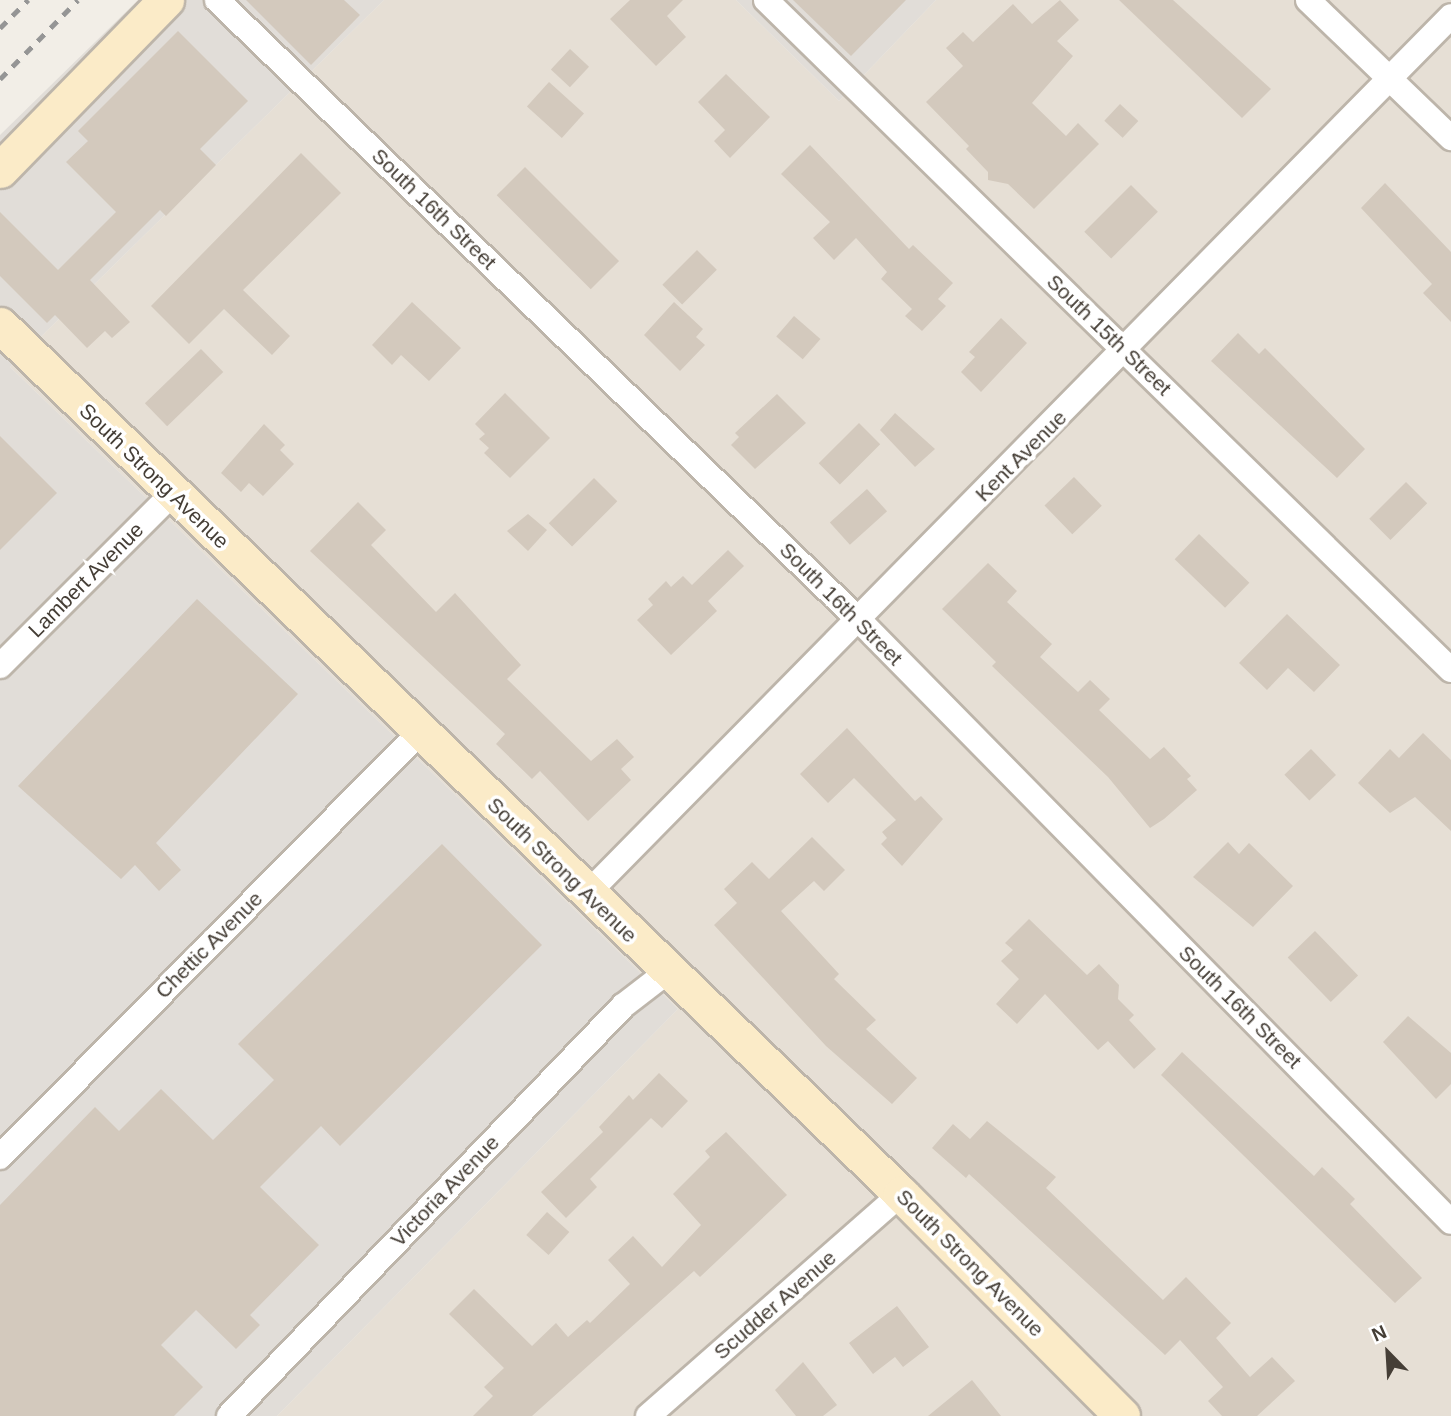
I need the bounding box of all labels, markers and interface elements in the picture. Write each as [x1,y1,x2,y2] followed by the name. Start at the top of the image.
[366,143,502,275] street label: South 16th Street
[1041,269,1177,401] street label: South 15th Street
[74,398,234,554] street label: South Strong Avenue
[970,405,1072,507] street label: Kent Avenue
[23,517,149,643] street label: Lambert Avenue
[774,537,908,671] street label: South 16th Street
[482,792,642,948] street label: South Strong Avenue
[150,886,268,1004] street label: Chettic Avenue
[1173,940,1307,1074] street label: South 16th Street
[385,1130,505,1252] street label: Victoria Avenue
[891,1184,1049,1342] street label: South Strong Avenue
[708,1245,842,1365] street label: Scudder Avenue
[1353,1318,1423,1388] north arrow
[1369,1321,1390,1346] text: N

